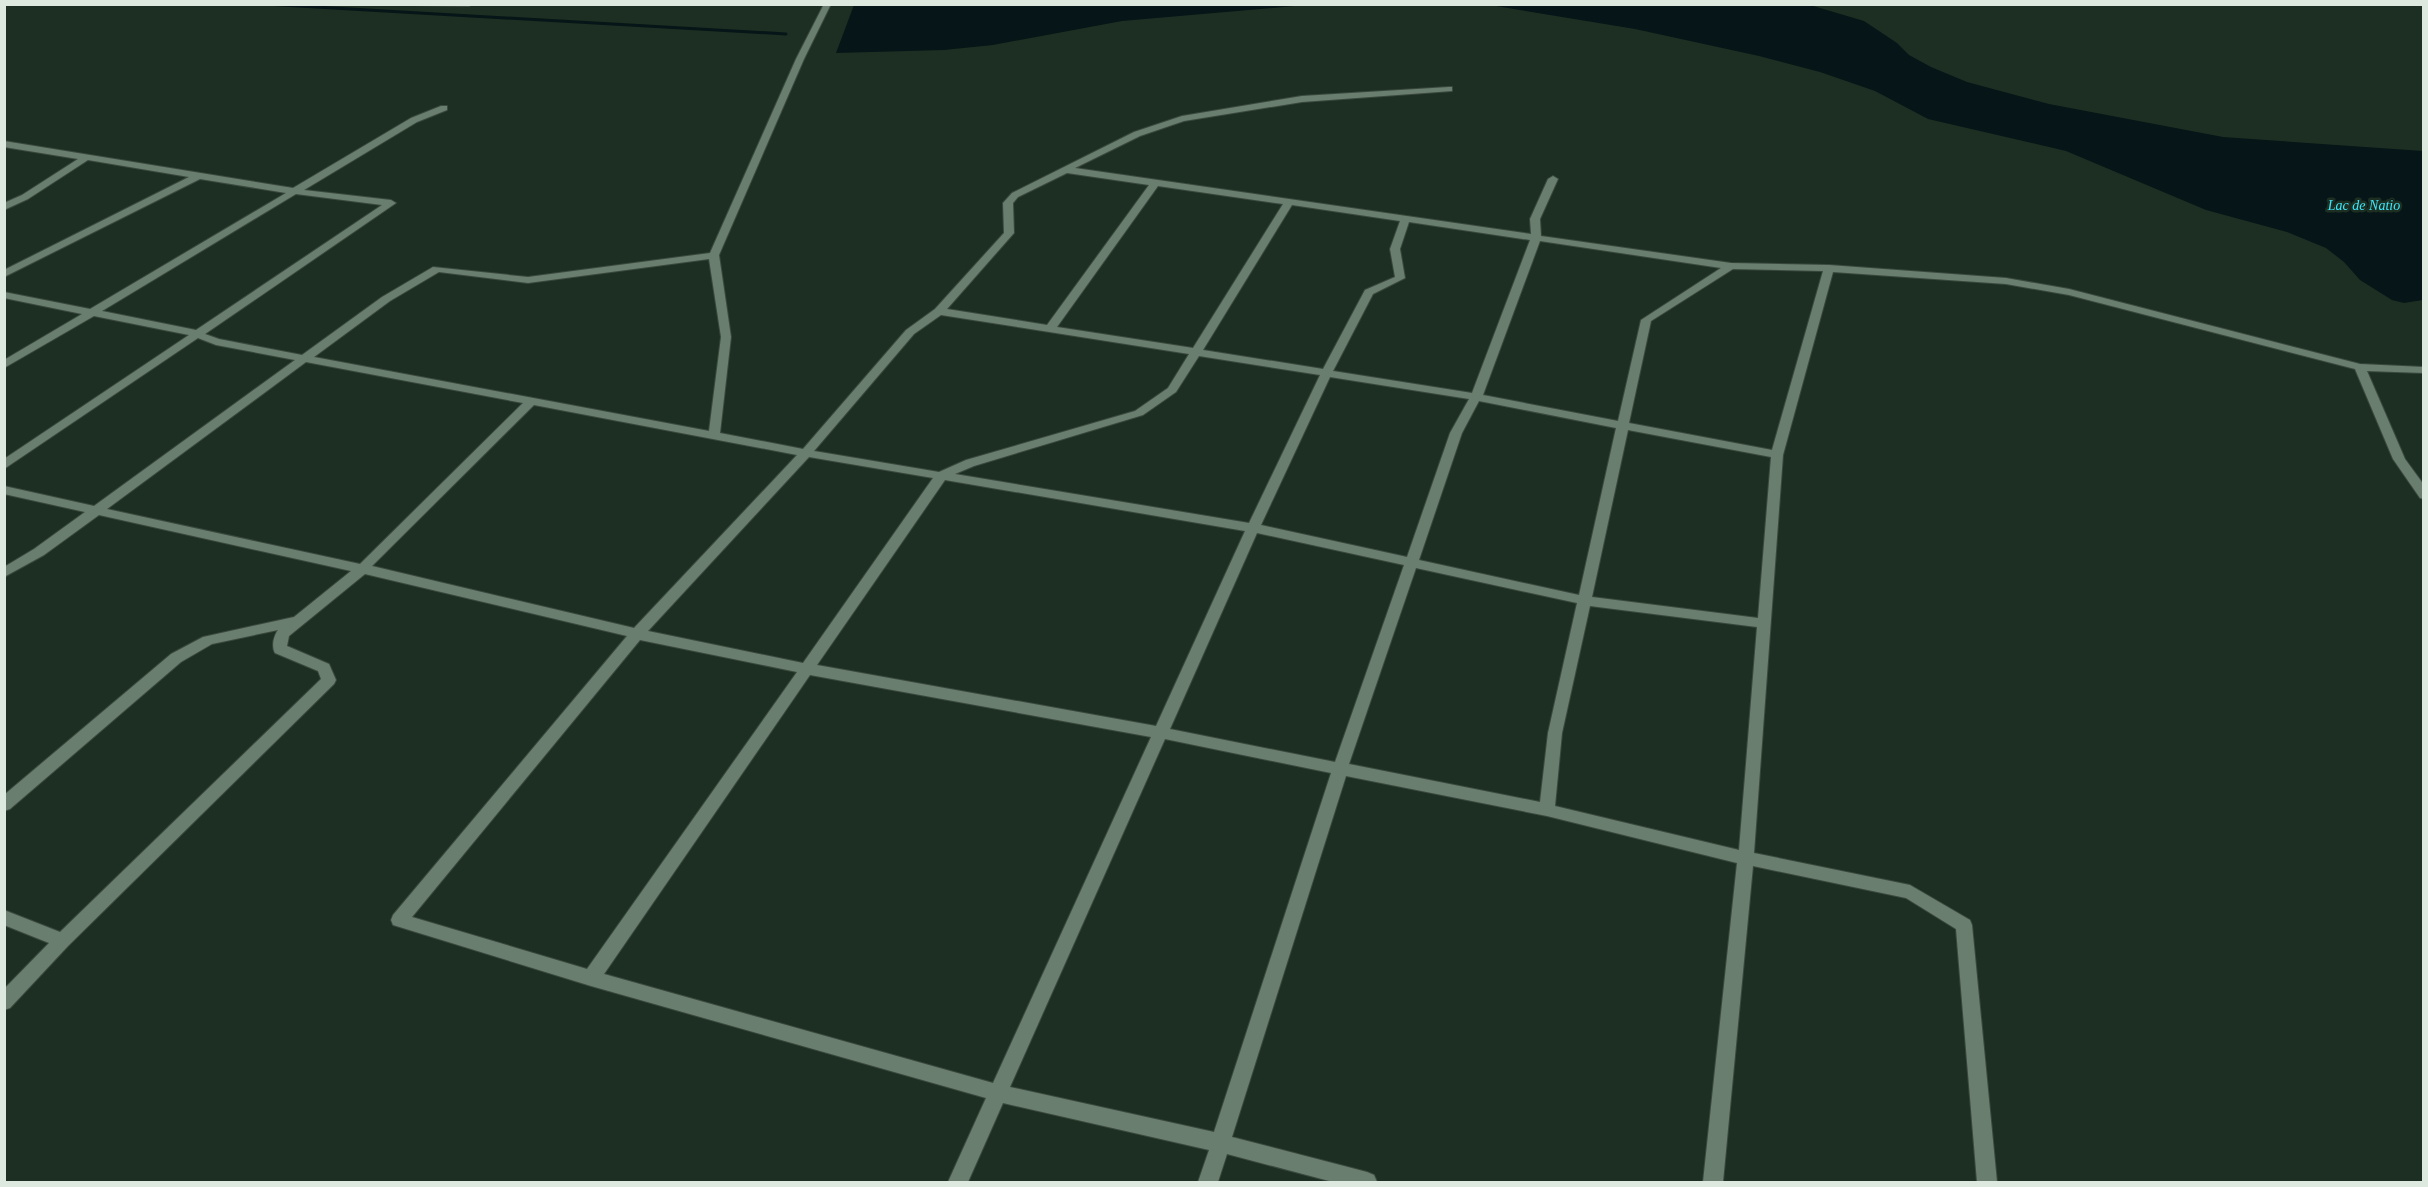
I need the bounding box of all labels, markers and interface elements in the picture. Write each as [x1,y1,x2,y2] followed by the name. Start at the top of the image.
[2327,198,2400,213] water label: Lac de Natio

